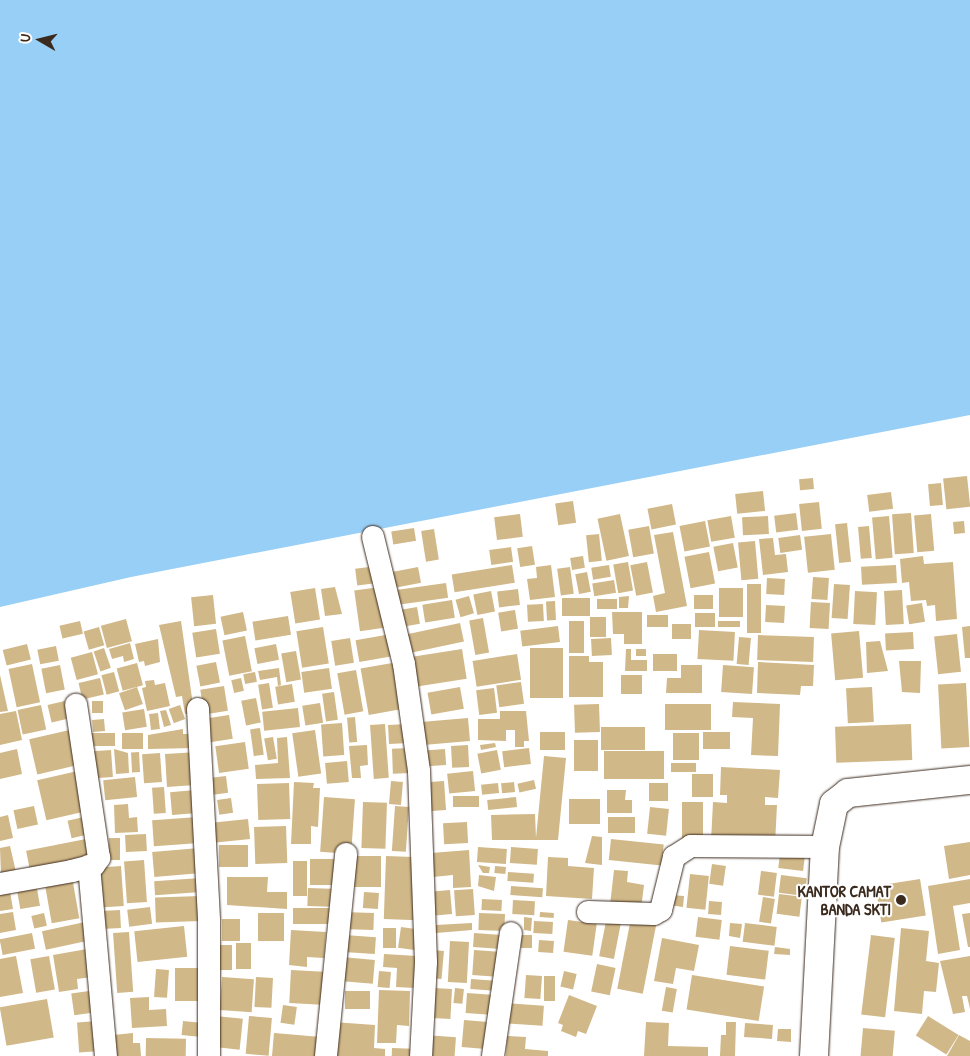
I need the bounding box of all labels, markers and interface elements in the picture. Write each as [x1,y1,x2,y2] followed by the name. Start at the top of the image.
[15,15,65,65] north arrow
[15,33,35,43] text: U
[798,881,891,919] place label: KANTOR CAMAT BANDA SKTI
[895,894,907,906] marker: KANTOR CAMAT BANDA SKTI

